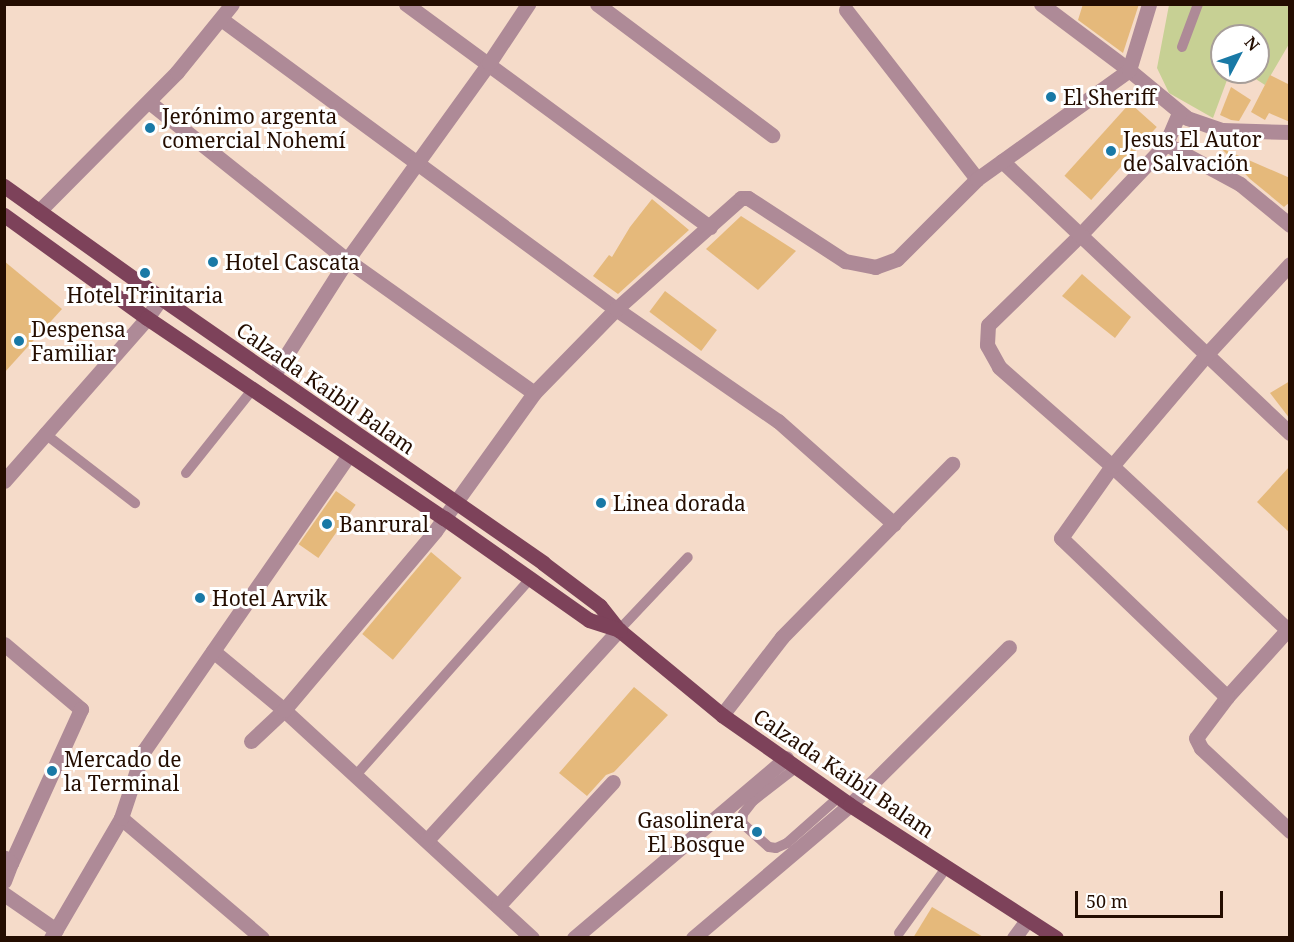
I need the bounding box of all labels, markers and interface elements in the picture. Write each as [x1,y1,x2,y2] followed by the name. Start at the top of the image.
[1210,24,1270,84] north arrow
[1240,32,1265,55] text: N
[1063,84,1156,110] place label: El Sheriff
[1044,90,1058,104] marker: El Sheriff
[162,103,346,153] place label: Jerónimo argenta comercial Nohemí
[143,121,157,135] marker: Jerónimo argenta comercial Nohemí
[1123,126,1262,176] place label: Jesus El Autor de Salvación
[1104,144,1118,158] marker: Jesus El Autor de Salvación
[225,249,360,275] place label: Hotel Cascata
[206,255,220,269] marker: Hotel Cascata
[138,266,152,280] marker: Hotel Trinitaria
[67,282,223,308] place label: Hotel Trinitaria
[31,316,126,366] place label: Despensa Familiar
[232,317,420,459] street label: Calzada Kaibil Balam
[12,334,26,348] marker: Despensa Familiar
[613,490,746,516] place label: Linea dorada
[594,496,608,510] marker: Linea dorada
[339,511,429,537] place label: Banrural
[320,517,334,531] marker: Banrural
[212,585,327,611] place label: Hotel Arvik
[193,591,207,605] marker: Hotel Arvik
[749,703,939,843] street label: Calzada Kaibil Balam
[64,746,182,796] place label: Mercado de la Terminal
[45,764,59,778] marker: Mercado de la Terminal
[637,807,745,857] place label: Gasolinera El Bosque
[750,825,764,839] marker: Gasolinera El Bosque
[1078,879,1226,917] scale bar
[1086,889,1128,913] text: 50 m

